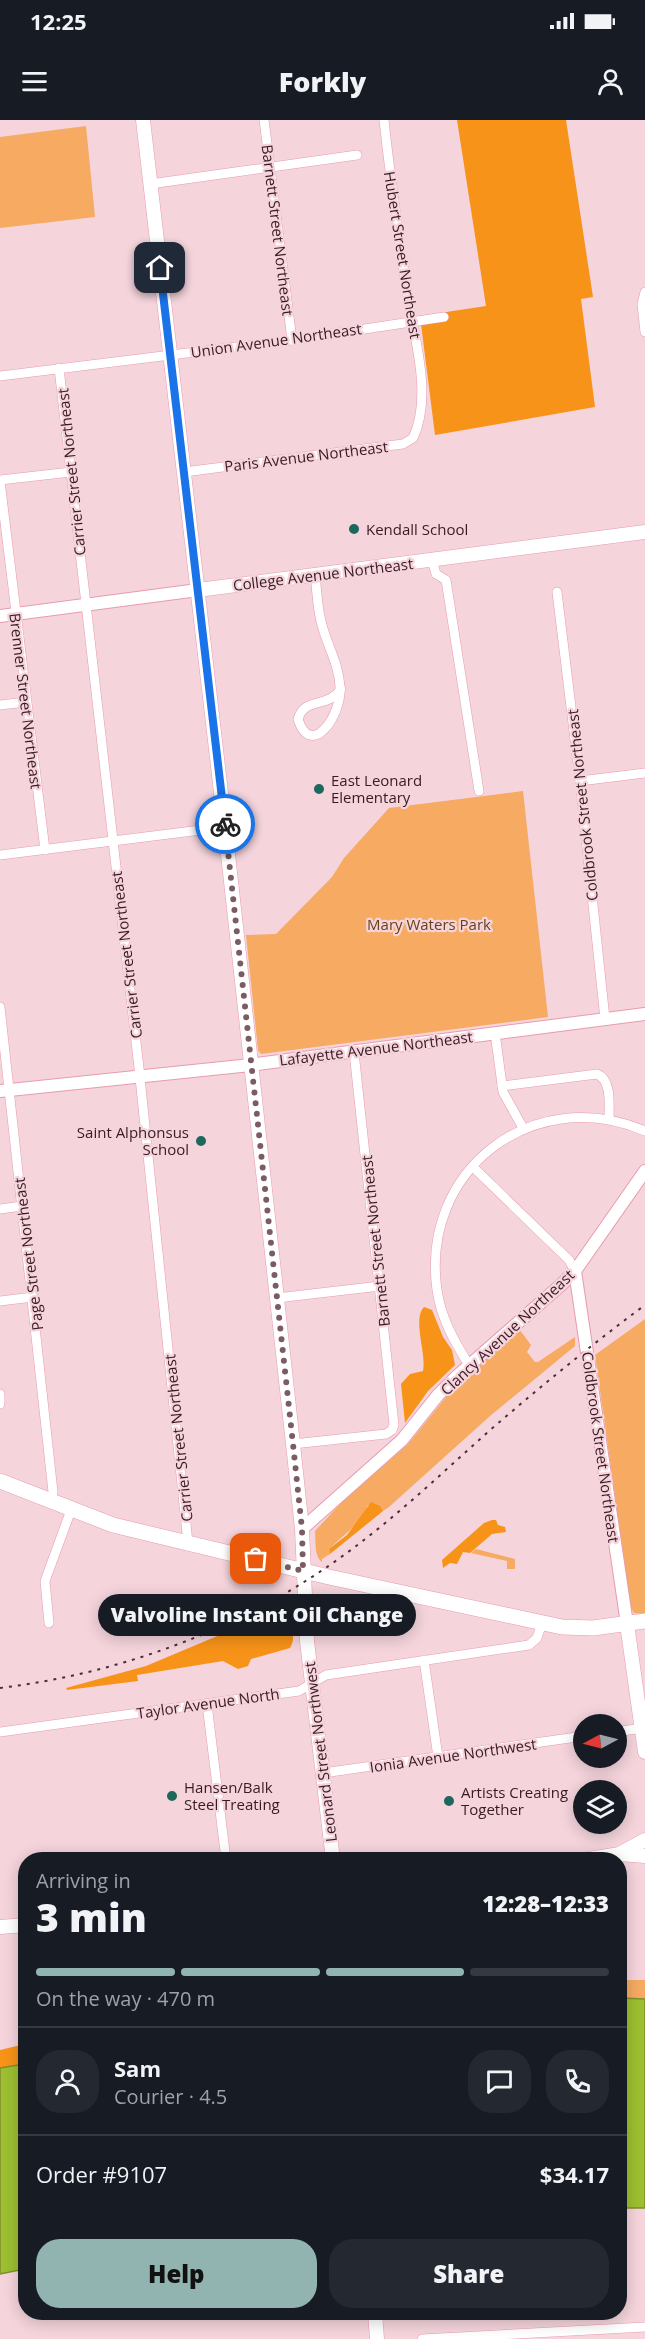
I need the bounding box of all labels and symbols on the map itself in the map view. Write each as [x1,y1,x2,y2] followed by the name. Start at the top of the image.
[258,143,298,317] street label: Barnett Street Northeast
[380,170,426,340] street label: Hubert Street Northeast
[134,242,185,293] pin
[189,318,363,362] street label: Union Avenue Northeast
[52,387,90,557] street label: Carrier Street Northeast
[223,436,389,476] street label: Paris Avenue Northeast
[366,519,468,539] place label: Kendall School
[347,522,361,536] marker: Kendall School
[232,553,414,595] street label: College Avenue Northeast
[5,612,47,790] street label: Brenner Street Northeast
[562,708,602,902] street label: Coldbrook Street Northeast
[331,770,422,807] place label: East Leonard Elementary
[312,782,326,796] marker: East Leonard Elementary
[195,794,255,854] courier
[106,870,146,1040] street label: Carrier Street Northeast
[367,914,491,934] park label: Mary Waters Park
[278,1026,474,1070] street label: Lafayette Avenue Northeast
[77,1122,189,1159] place label: Saint Alphonsus School
[194,1134,208,1148] marker: Saint Alphonsus School
[356,1154,394,1328] street label: Barnett Street Northeast
[9,1176,47,1332] street label: Page Street Northeast
[436,1265,578,1399] street label: Clancy Avenue Northeast
[578,1350,624,1544] street label: Coldbrook Street Northeast
[159,1353,197,1523] street label: Carrier Street Northeast
[230,1533,281,1584] pin
[97,1595,415,1637] callout: Valvoline Instant Oil Change
[299,1661,341,1843] street label: Leonard Street Northwest
[135,1683,281,1723] street label: Taylor Avenue North
[573,1714,627,1768] north arrow
[368,1733,538,1777] street label: Ionia Avenue Northwest
[184,1777,280,1814] place label: Hansen/Balk Steel Treating
[461,1782,568,1819] place label: Artists Creating Together
[165,1789,179,1803] marker: Hansen/Balk Steel Treating
[442,1794,456,1808] marker: Artists Creating Together

